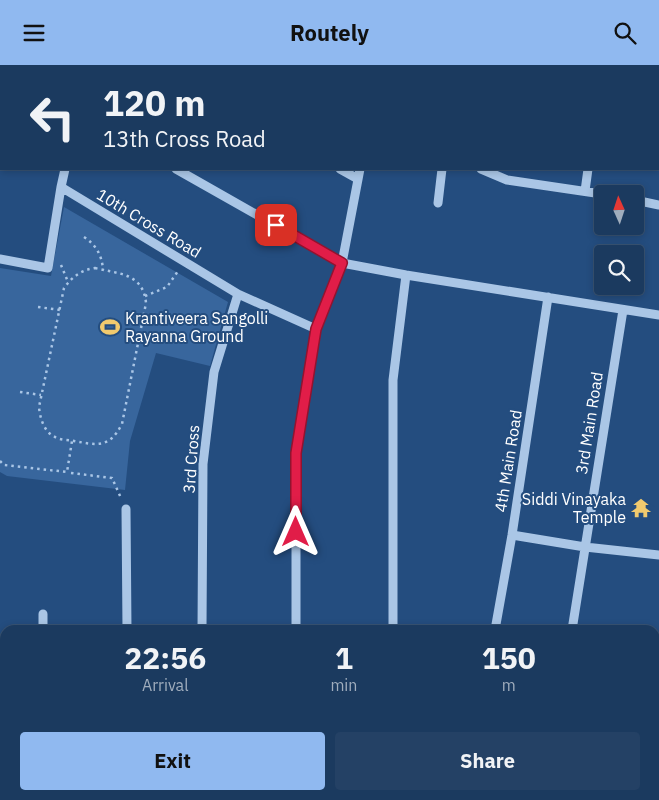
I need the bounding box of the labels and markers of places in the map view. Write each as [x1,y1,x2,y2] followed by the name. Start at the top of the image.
[255,204,297,246] pin
[125,308,268,346] place label: Krantiveera Sangolli Rayanna Ground
[99,316,121,338] sports icon: Krantiveera Sangolli Rayanna Ground
[522,489,626,527] place label: Siddi Vinayaka Temple
[630,497,652,519] temple icon: Siddi Vinayaka Temple

